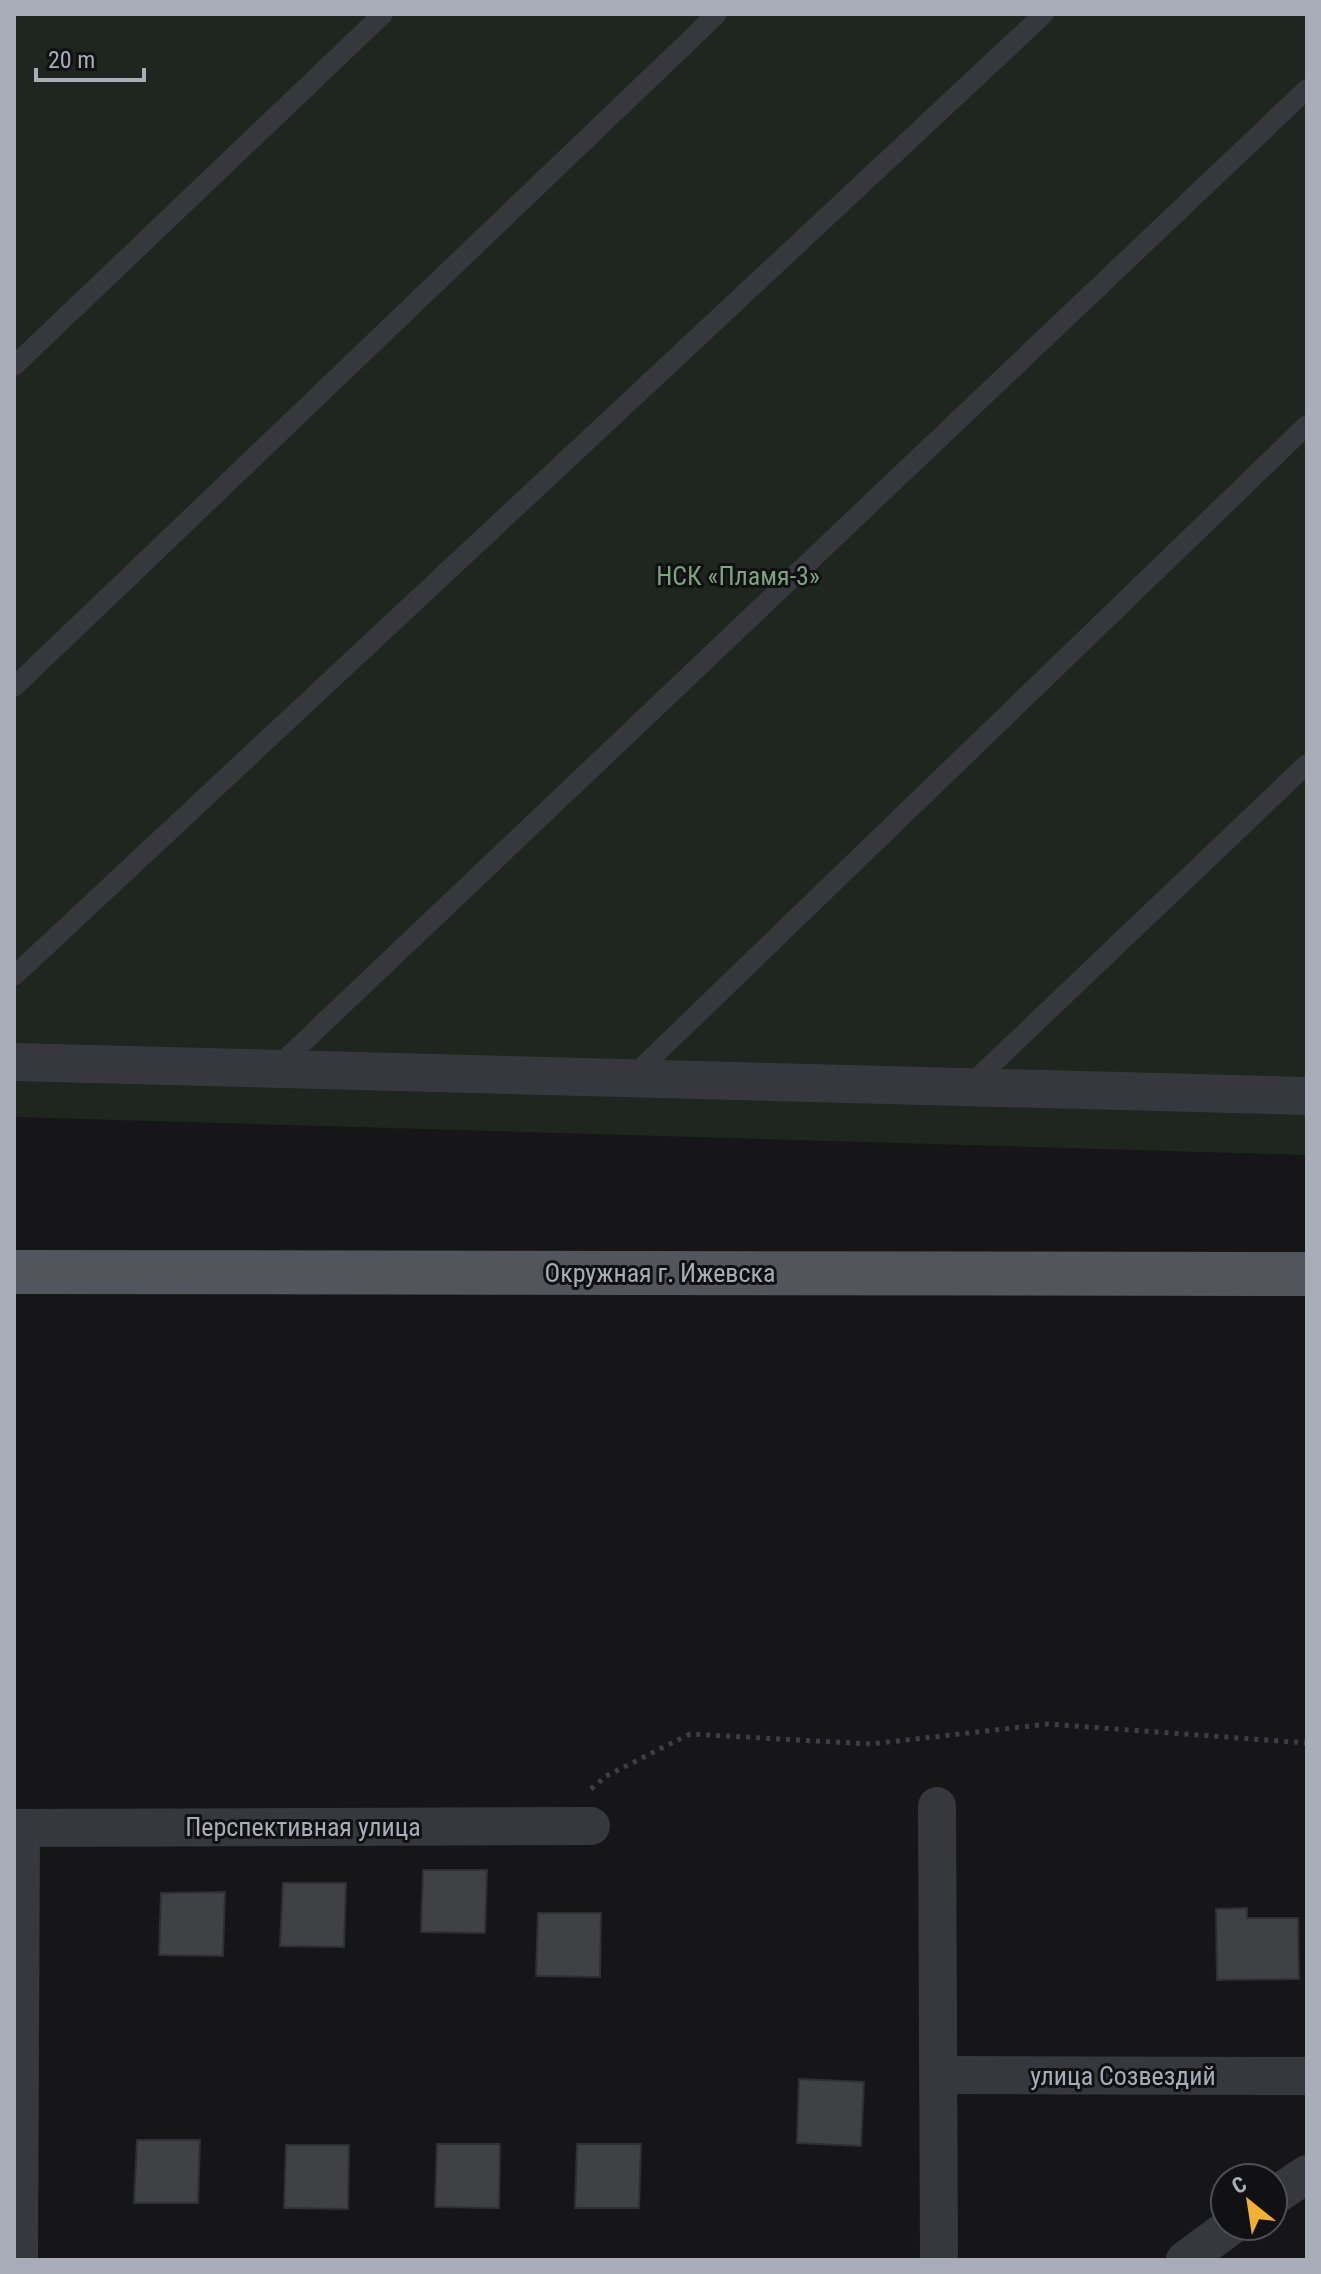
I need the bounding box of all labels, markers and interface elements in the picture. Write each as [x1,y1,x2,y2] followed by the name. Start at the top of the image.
[36,32,144,82] scale bar
[48,46,95,74] text: 20 m
[656,561,820,591] park label: НСК «Пламя-3»
[545,1258,775,1288] street label: Окружная г. Ижевска
[185,1812,421,1842] street label: Перспективная улица
[1030,2061,1216,2091] street label: улица Созвездий
[1209,2162,1289,2242] north arrow
[1228,2171,1251,2199] text: С

